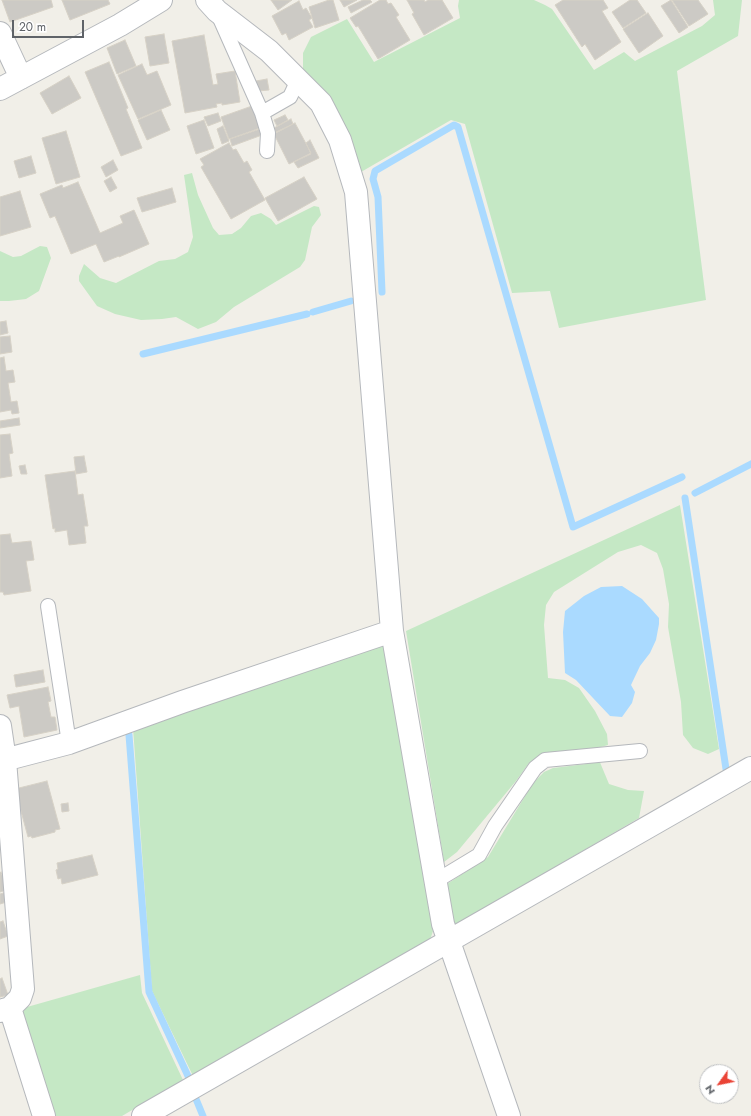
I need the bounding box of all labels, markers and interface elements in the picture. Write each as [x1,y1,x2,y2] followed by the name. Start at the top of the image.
[14,12,86,38] scale bar
[19,18,46,36] text: 20 m
[699,1064,739,1104] north arrow
[701,1082,719,1098] text: N

